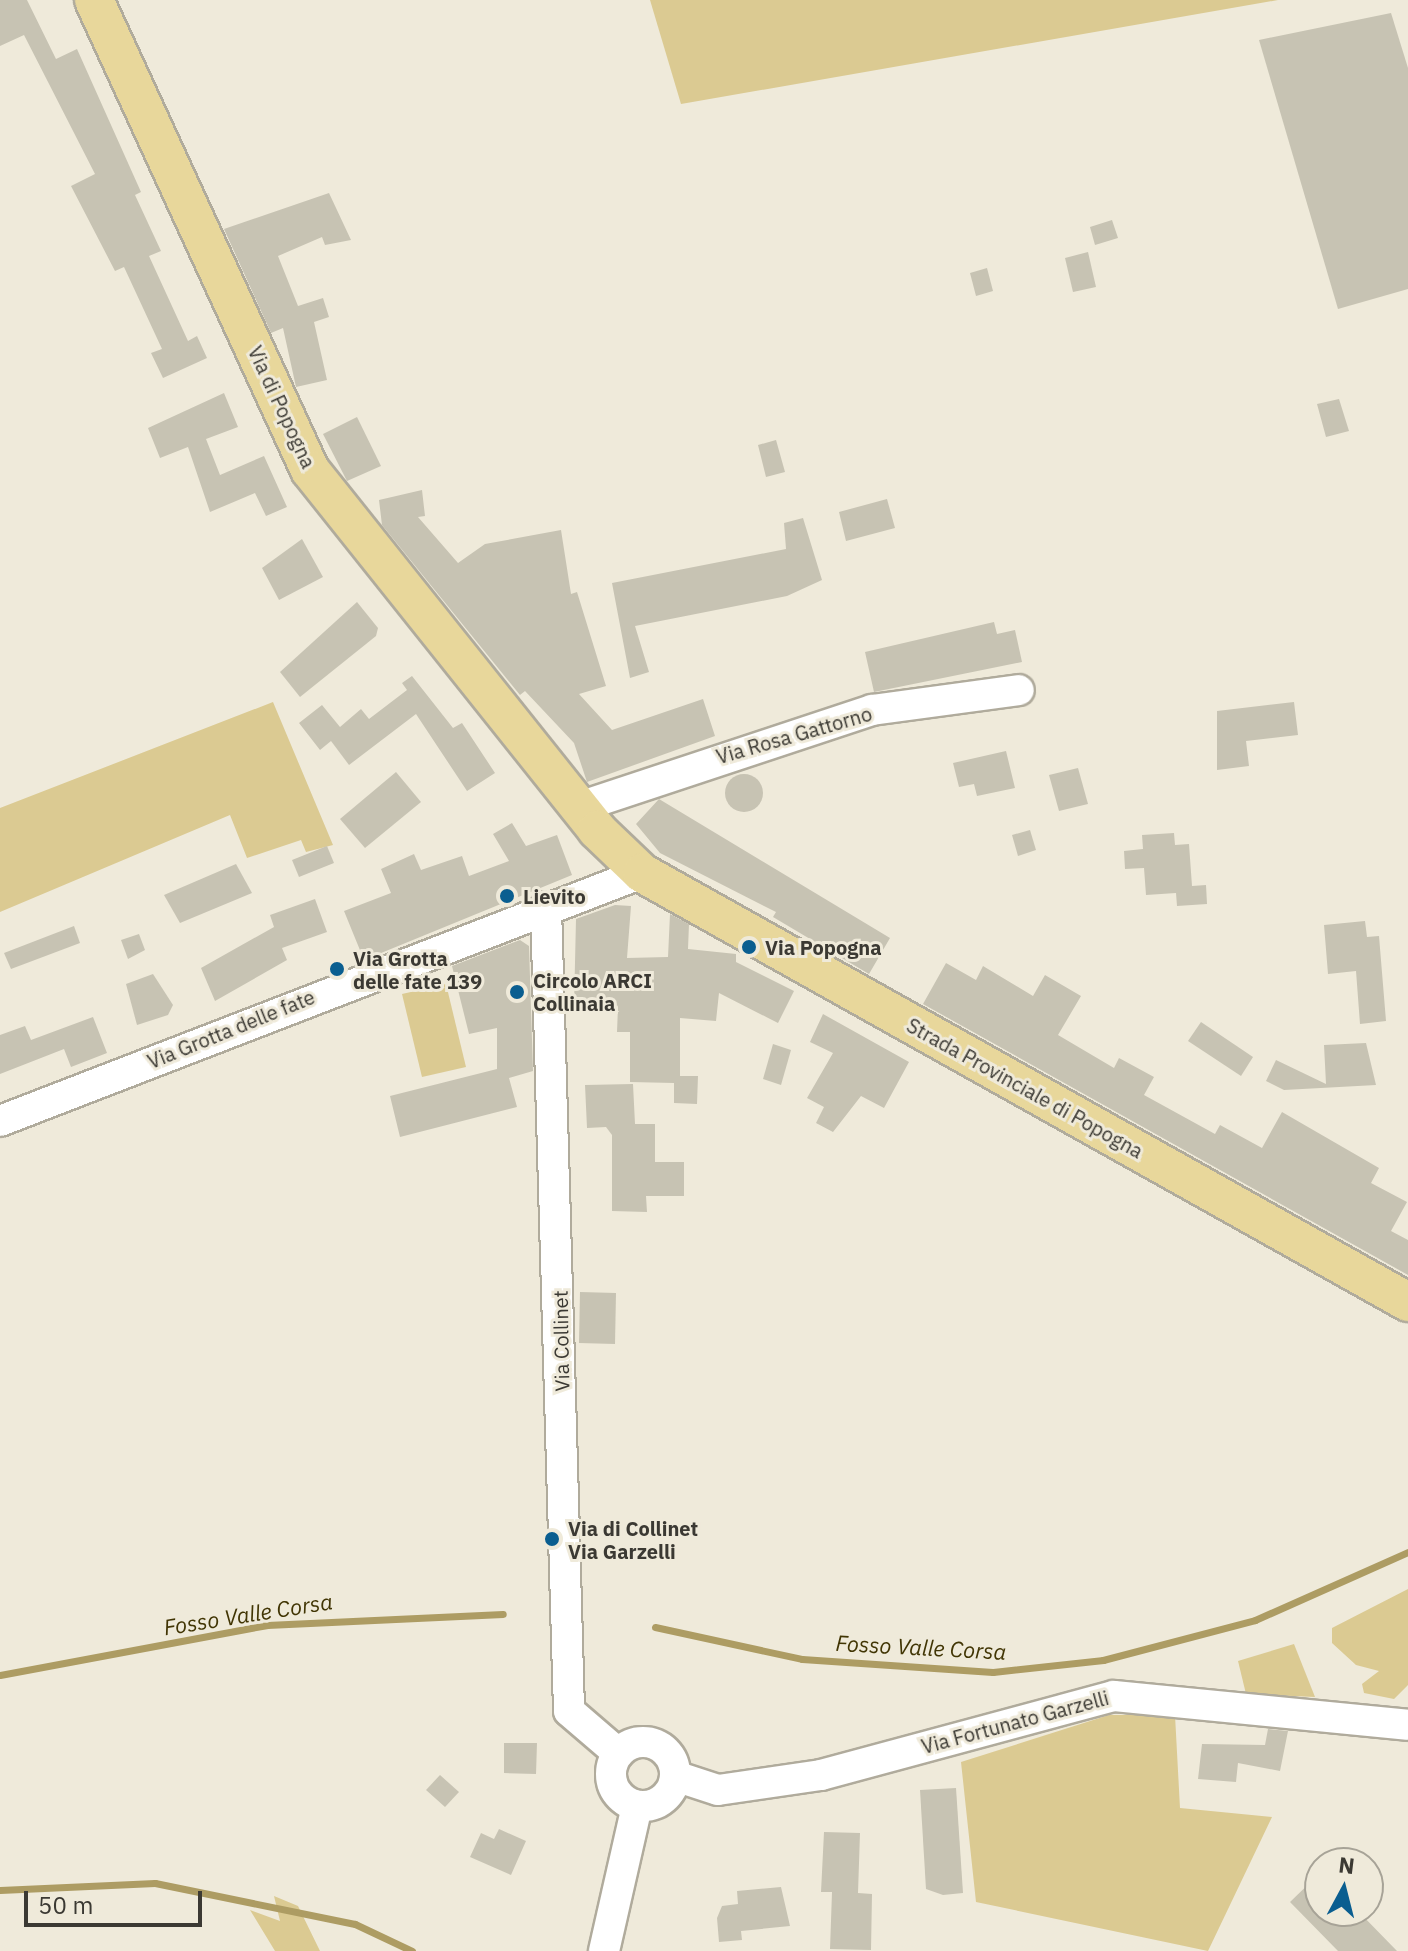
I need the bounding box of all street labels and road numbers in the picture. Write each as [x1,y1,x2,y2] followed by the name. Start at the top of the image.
[243,342,321,472] street label: Via di Popogna
[713,701,875,769] street label: Via Rosa Gattorno
[144,984,318,1074] street label: Via Grotta delle fate
[903,1013,1147,1163] street label: Strada Provinciale di Popogna
[548,1290,574,1392] street label: Via Collinet
[919,1685,1111,1759] street label: Via Fortunato Garzelli

